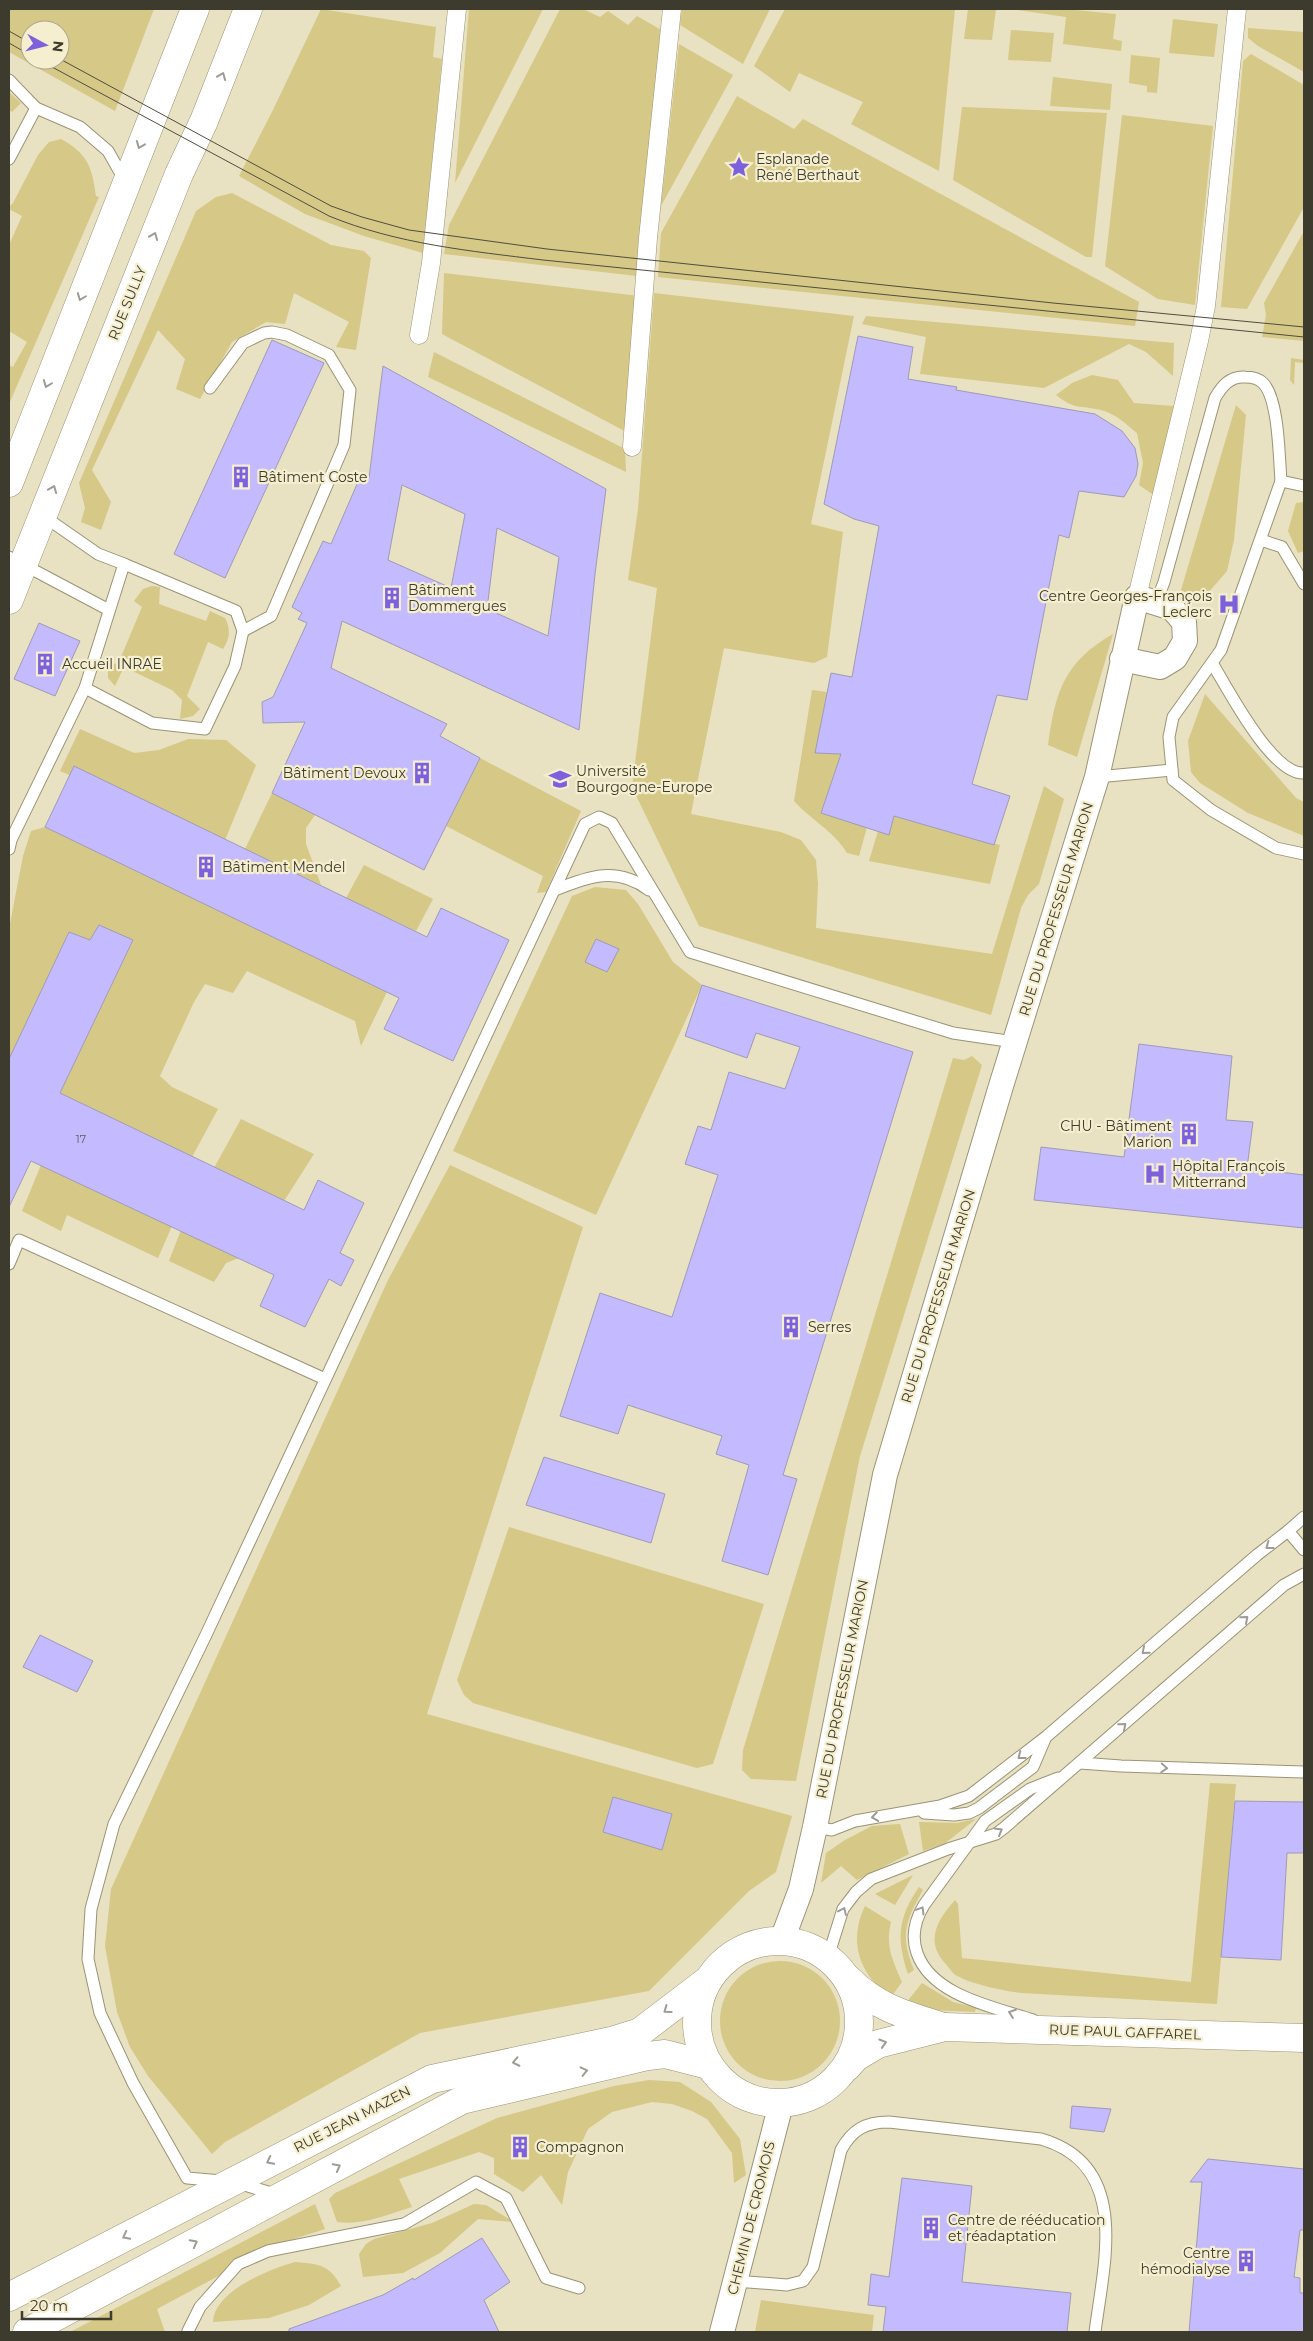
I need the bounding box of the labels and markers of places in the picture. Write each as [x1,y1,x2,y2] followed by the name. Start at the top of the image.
[756,150,860,184] place label: Esplanade René Berthaut
[726,154,752,180] place icon: Esplanade René Berthaut
[228,464,254,490] building icon: Bâtiment Coste
[258,468,368,486] place label: Bâtiment Coste
[408,581,506,615] place label: Bâtiment Dommergues
[379,585,405,611] building icon: Bâtiment Dommergues
[1039,587,1212,621] place label: Centre Georges-François Leclerc
[1216,591,1242,617] hospital icon: Centre Georges-François Leclerc
[32,651,58,677] building icon: Accueil INRAE
[62,655,162,673] place label: Accueil INRAE
[409,760,435,786] building icon: Bâtiment Devoux
[576,762,712,796] place label: Université Bourgogne-Europe
[283,764,407,782] place label: Bâtiment Devoux
[547,766,573,792] school or university icon: Université Bourgogne-Europe
[193,854,219,880] building icon: Bâtiment Mendel
[222,858,345,876] place label: Bâtiment Mendel
[1060,1117,1172,1151] place label: CHU - Bâtiment Marion
[1176,1121,1202,1147] building icon: CHU - Bâtiment Marion
[1172,1157,1285,1191] place label: Hôpital François Mitterrand
[1142,1161,1168,1187] hospital icon: Hôpital François Mitterrand
[778,1314,804,1340] building icon: Serres
[808,1318,851,1336] place label: Serres
[507,2134,533,2160] building icon: Compagnon
[536,2138,624,2156] place label: Compagnon
[948,2211,1105,2245] place label: Centre de rééducation et réadaptation
[918,2215,944,2241] building icon: Centre de rééducation et réadaptation
[1140,2244,1230,2278] place label: Centre hémodialyse
[1233,2248,1259,2274] building icon: Centre hémodialyse

